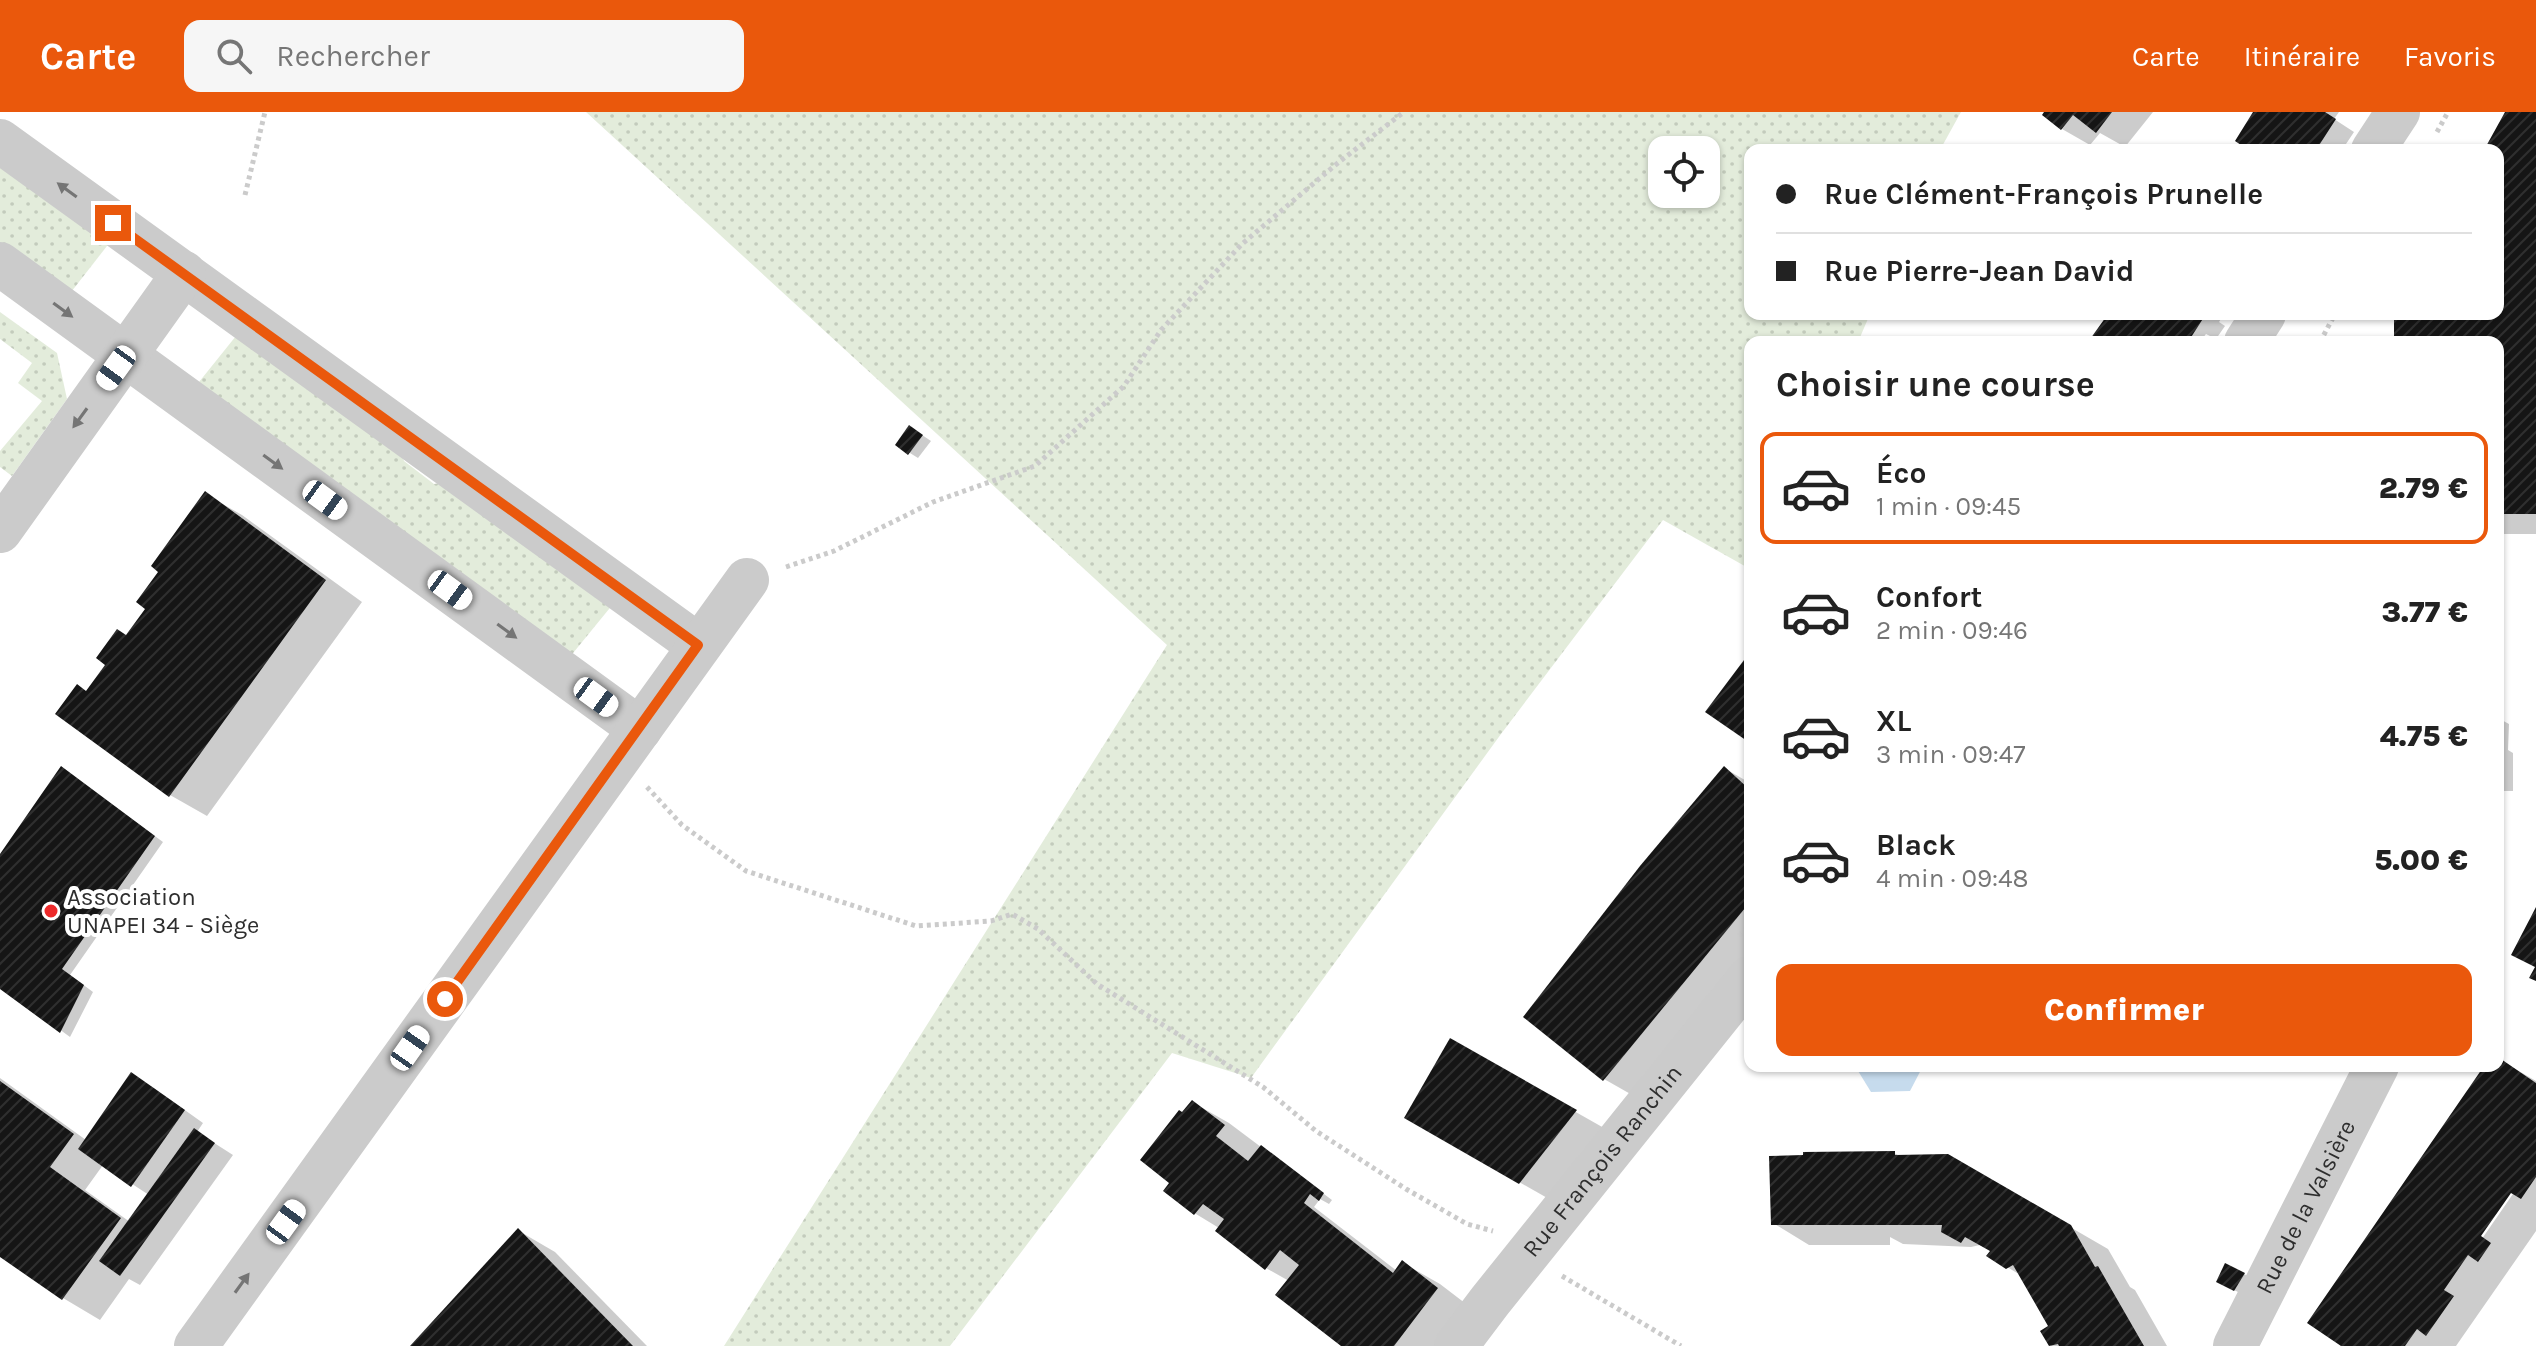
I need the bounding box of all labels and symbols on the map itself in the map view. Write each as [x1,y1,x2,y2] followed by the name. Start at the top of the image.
[57,182,78,198] one-way arrow
[95,205,131,241] route end
[53,301,73,317] one-way arrow
[92,342,140,394] car
[73,408,89,429] one-way arrow
[263,454,284,470] one-way arrow
[299,476,351,524] car
[424,566,476,614] car
[496,623,517,639] one-way arrow
[570,673,622,721] car
[67,883,259,939] place label: Association UNAPEI 34 - Siège
[42,902,60,920] marker: Association UNAPEI 34 - Siège
[427,981,463,1017] route start
[386,1021,434,1075] car
[1517,1059,1688,1263] street label: Rue François Ranchin
[2250,1115,2361,1298] street label: Rue de la Valsière
[262,1196,310,1248] car
[234,1272,249,1293] one-way arrow

